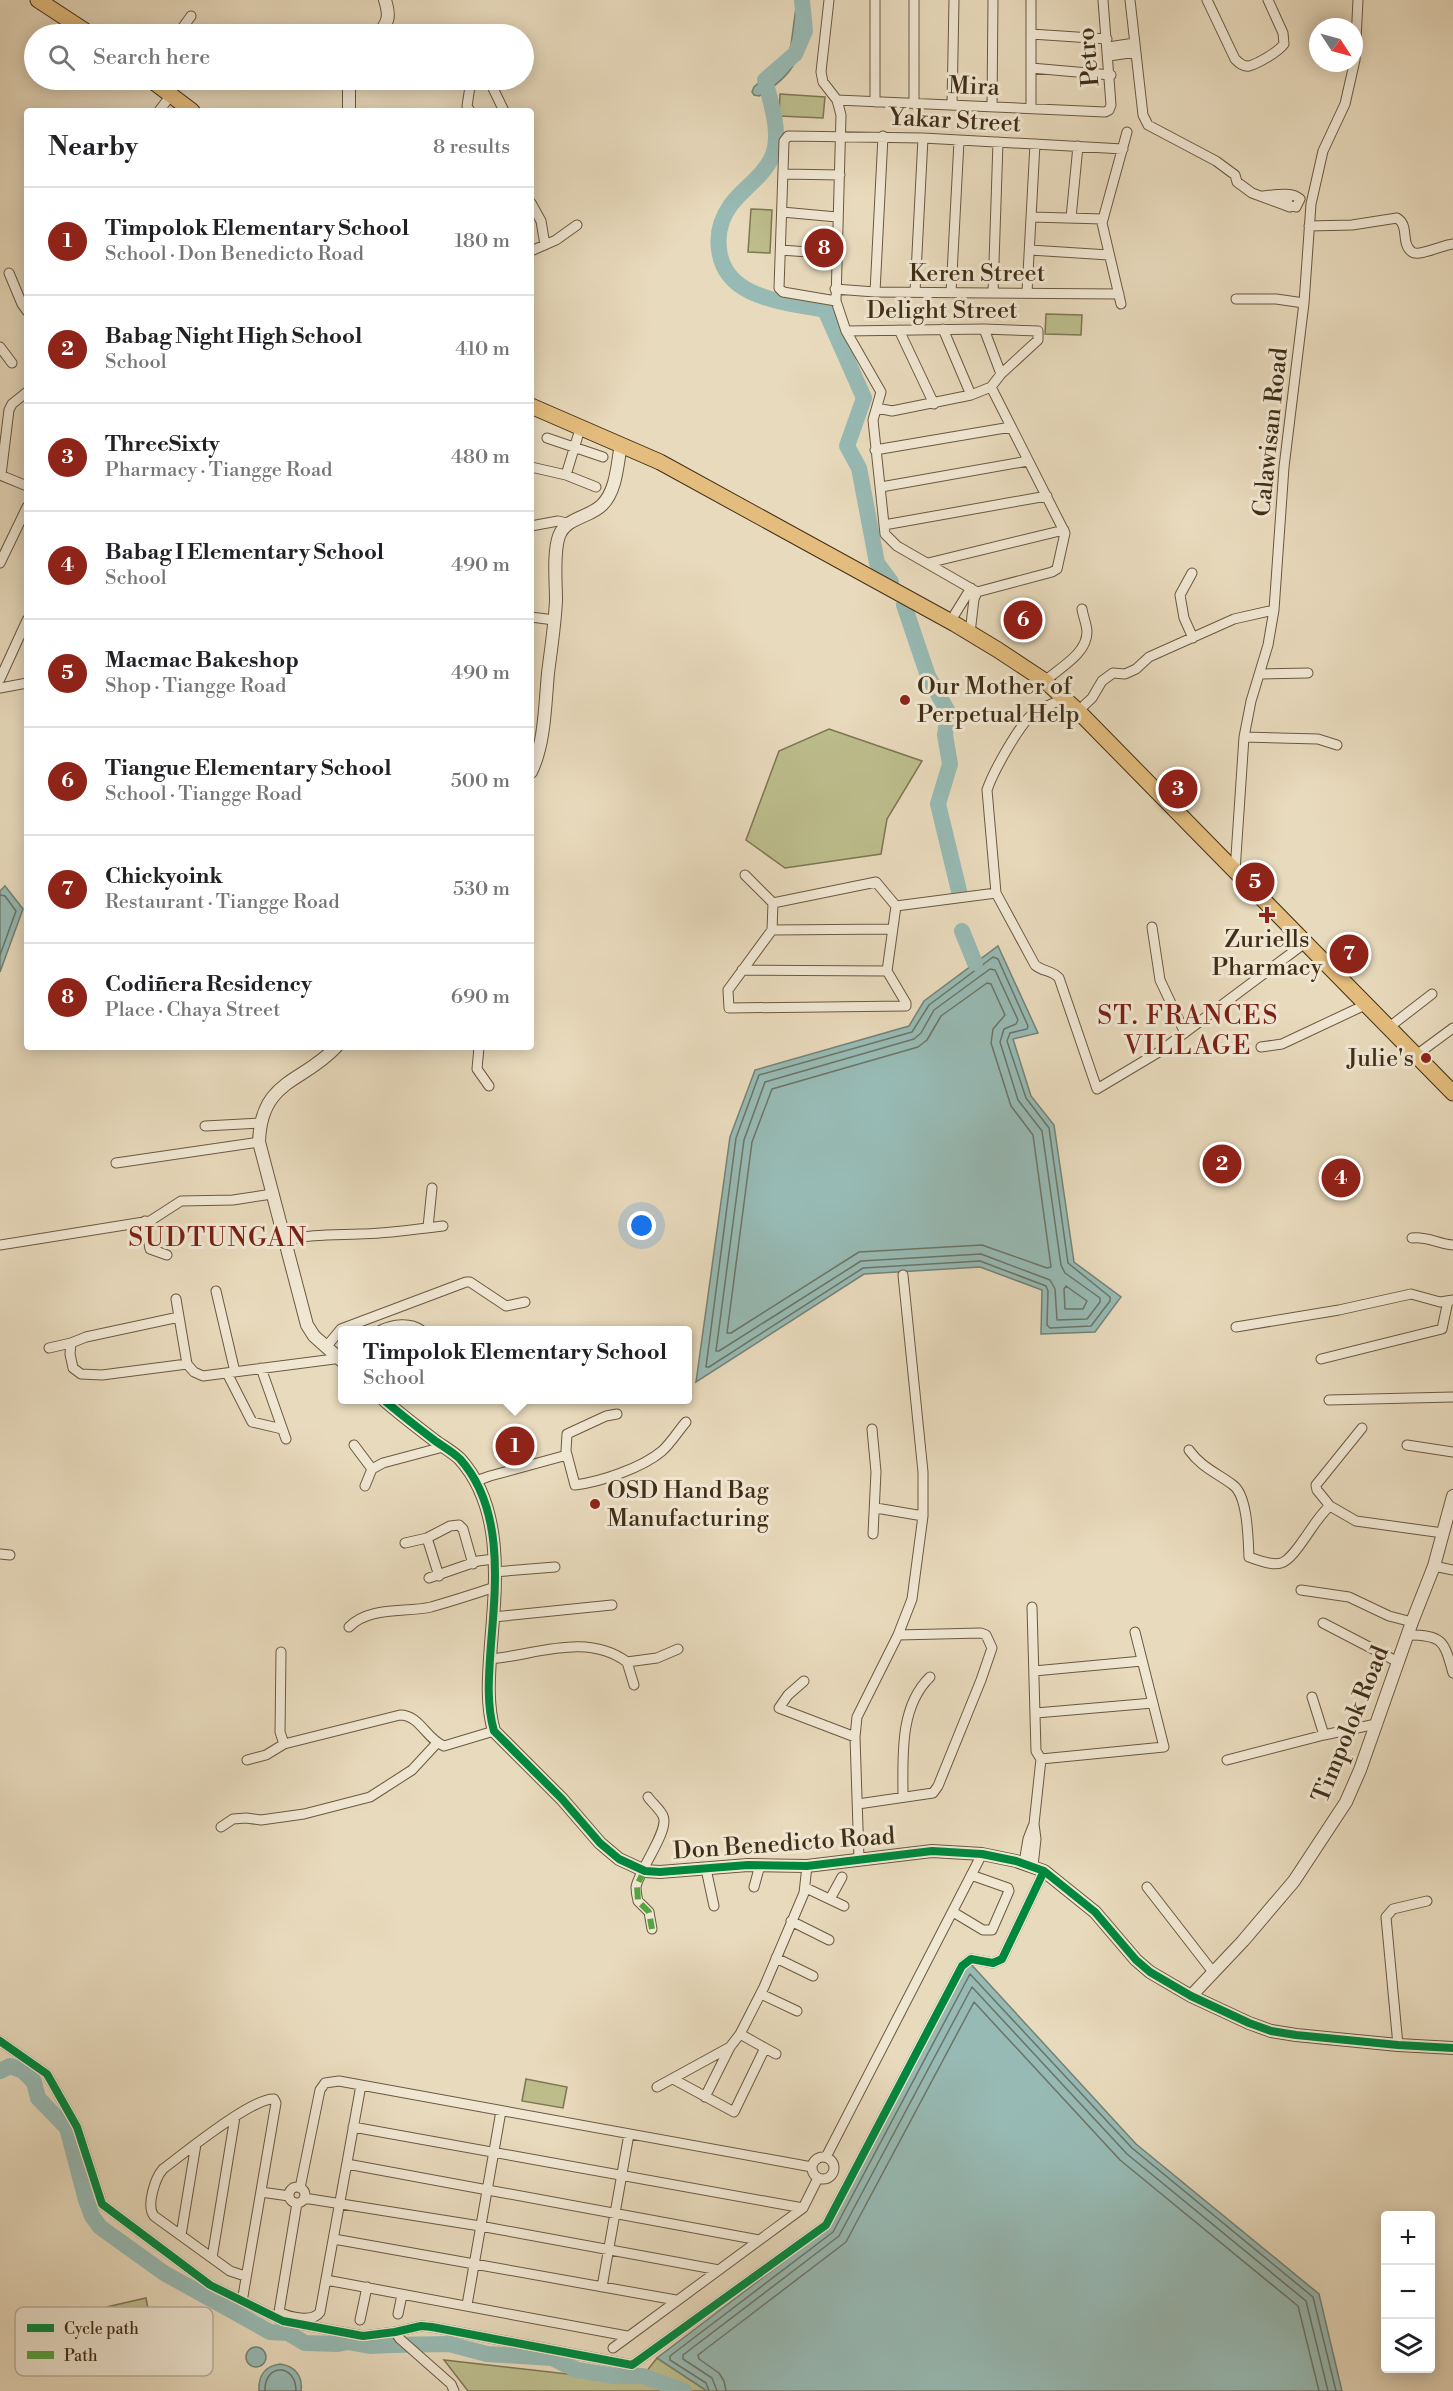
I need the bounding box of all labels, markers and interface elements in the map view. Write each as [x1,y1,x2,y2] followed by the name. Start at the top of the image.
[1309,18,1363,72] north arrow
[24,24,534,90] search box
[1071,26,1107,88] street label: Petro
[45,41,78,74] icon: search
[93,44,210,71] text: Search here
[948,71,1001,103] street label: Mira
[886,102,1022,139] street label: Yakar Street
[48,131,138,163] text: Nearby
[433,135,510,160] text: 8 results
[105,215,409,242] text: Timpolok Elementary School
[804,226,844,270] pin: 8
[63,229,72,254] text: 1
[455,229,510,254] text: 180 m
[105,242,364,267] text: School · Don Benedicto Road
[909,259,1046,289] street label: Keren Street
[866,296,1018,326] street label: Delight Street
[105,323,362,350] text: Babag Night High School
[61,337,74,362] text: 2
[455,337,510,362] text: 410 m
[1247,346,1295,518] street label: Calawisan Road
[105,350,167,375] text: School
[105,431,220,458] text: ThreeSixty
[61,445,74,470] text: 3
[451,445,510,470] text: 480 m
[105,458,332,483] text: Pharmacy · Tiangge Road
[105,539,384,566] text: Babag I Elementary School
[61,553,74,578] text: 4
[451,553,510,578] text: 490 m
[105,566,167,591] text: School
[1004,598,1042,642] pin: 6
[105,647,299,674] text: Macmac Bakeshop
[61,661,74,686] text: 5
[451,661,510,686] text: 490 m
[917,672,1080,730] place label: Our Mother of Perpetual Help
[105,674,286,699] text: Shop · Tiangge Road
[898,693,912,707] marker: Our Mother of Perpetual Help
[105,755,392,782] text: Tiangue Elementary School
[1158,766,1198,812] pin: 3
[61,769,74,794] text: 6
[451,769,510,794] text: 500 m
[105,782,302,807] text: School · Tiangge Road
[1236,860,1274,904] pin: 5
[105,863,223,890] text: Chickyoink
[62,877,73,902] text: 7
[453,877,510,902] text: 530 m
[105,890,340,915] text: Restaurant · Tiangge Road
[1260,908,1274,922] marker: Zuriells Pharmacy
[1212,925,1323,983] place label: Zuriells Pharmacy
[1330,932,1368,976] pin: 7
[105,971,312,998] text: Codiñera Residency
[61,985,74,1010] text: 8
[451,985,510,1010] text: 690 m
[105,998,280,1023] text: Place · Chaya Street
[1097,1000,1279,1062] district label: ST. FRANCES VILLAGE
[1346,1044,1414,1074] place label: Julie's
[1419,1051,1433,1065] marker: Julie's
[1202,1142,1242,1186] pin: 2
[1322,1156,1360,1200] pin: 4
[627,1211,656,1240] your location
[128,1222,308,1254] district label: SUDTUNGAN
[338,1326,692,1404] popup
[363,1339,667,1366] text: Timpolok Elementary School
[363,1366,425,1391] text: School
[496,1424,534,1468] pin: 1
[607,1476,770,1534] place label: OSD Hand Bag Manufacturing
[588,1497,602,1511] marker: OSD Hand Bag Manufacturing
[1306,1641,1396,1807] street label: Timpolok Road
[672,1821,897,1867] street label: Don Benedicto Road
[1381,2211,1435,2373] map controls
[1381,2211,1435,2265] button: +
[1381,2265,1435,2319] button: −
[15,2307,213,2376] legend
[64,2319,139,2339] text: Cycle path
[1381,2319,1435,2373] button: layers
[64,2346,98,2366] text: Path

